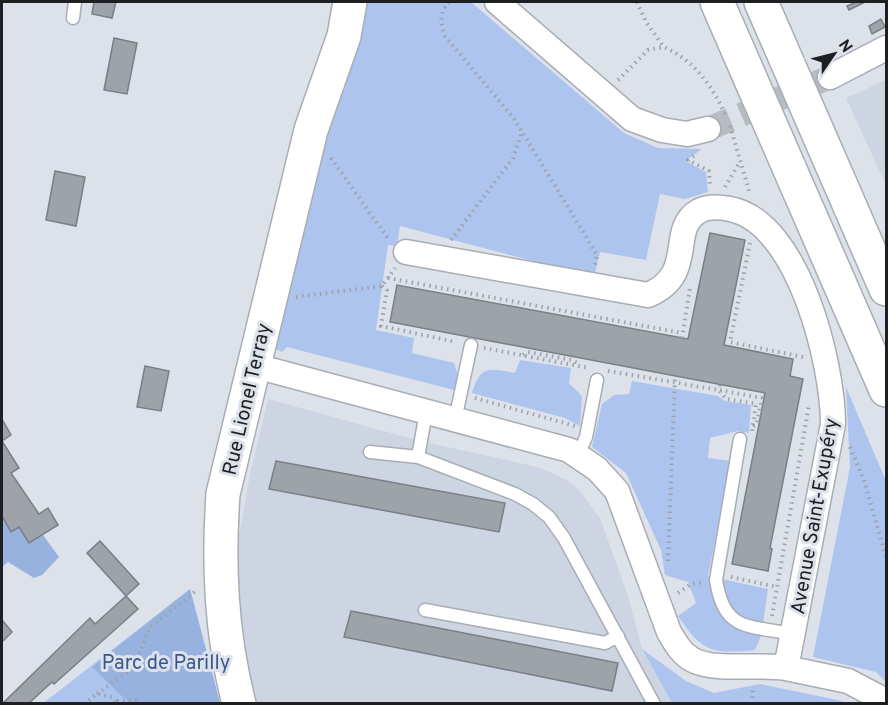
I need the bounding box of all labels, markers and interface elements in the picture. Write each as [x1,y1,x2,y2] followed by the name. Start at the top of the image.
[804,24,864,84] north arrow
[833,36,856,57] text: N
[218,321,278,478] street label: Rue Lionel Terray
[786,416,846,617] street label: Avenue Saint-Exupéry
[102,651,230,677] park label: Parc de Parilly

